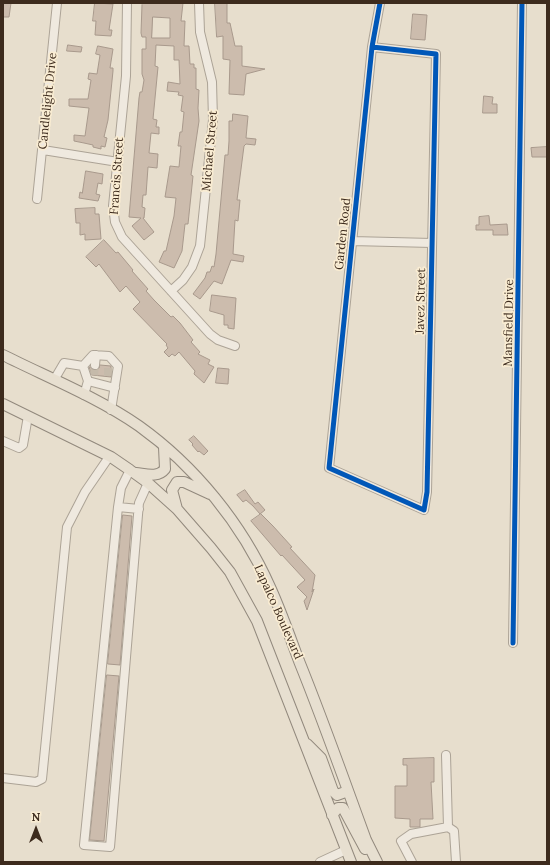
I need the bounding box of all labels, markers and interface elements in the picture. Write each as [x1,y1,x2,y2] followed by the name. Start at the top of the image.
[36,52,60,150] street label: Candlelight Drive
[199,110,221,192] street label: Michael Street
[107,137,127,215] street label: Francis Street
[332,197,354,271] street label: Garden Road
[413,268,429,334] street label: Javez Street
[501,279,517,367] street label: Mansfield Drive
[251,562,305,662] street label: Lapalco Boulevard
[16,809,56,849] north arrow
[32,810,40,824] text: N

